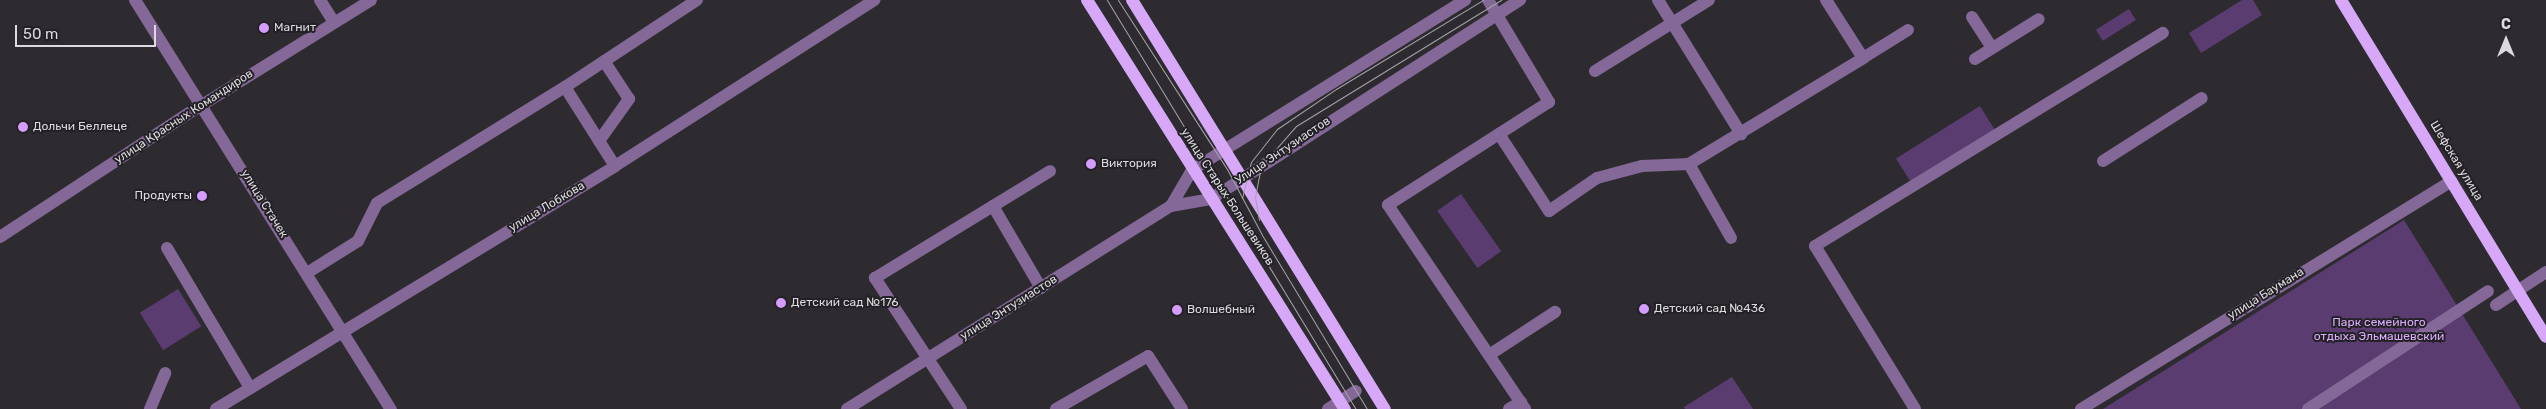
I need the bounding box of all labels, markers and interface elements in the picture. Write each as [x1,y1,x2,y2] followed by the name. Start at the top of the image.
[18,15,159,47] scale bar
[2481,15,2531,65] north arrow
[2501,16,2511,33] text: С
[274,21,316,35] place label: Магнит
[258,22,270,34] marker: Магнит
[23,25,58,43] text: 50 m
[112,67,256,167] street label: улица Красных Командиров
[1233,114,1333,188] street label: Улица Энтузиастов
[2427,119,2485,203] street label: Шефская улица
[33,120,127,134] place label: Дольчи Беллеце
[17,121,29,133] marker: Дольчи Беллеце
[1177,126,1277,268] street label: улица Старых Большевиков
[1101,157,1157,171] place label: Виктория
[1085,158,1097,170] marker: Виктория
[237,167,291,241] street label: улица Стачек
[506,179,588,235] street label: улица Лобкова
[135,189,192,203] place label: Продукты
[196,190,208,202] marker: Продукты
[2225,265,2307,323] street label: улица Баумана
[958,272,1060,344] street label: улица Энтузиастов
[791,296,898,310] place label: Детский сад №176
[775,297,787,309] marker: Детский сад №176
[1654,302,1765,316] place label: Детский сад №436
[1187,303,1255,317] place label: Волшебный
[1638,303,1650,315] marker: Детский сад №436
[1171,304,1183,316] marker: Волшебный
[2314,316,2444,344] park label: Парк семейного отдыха Эльмашевский

